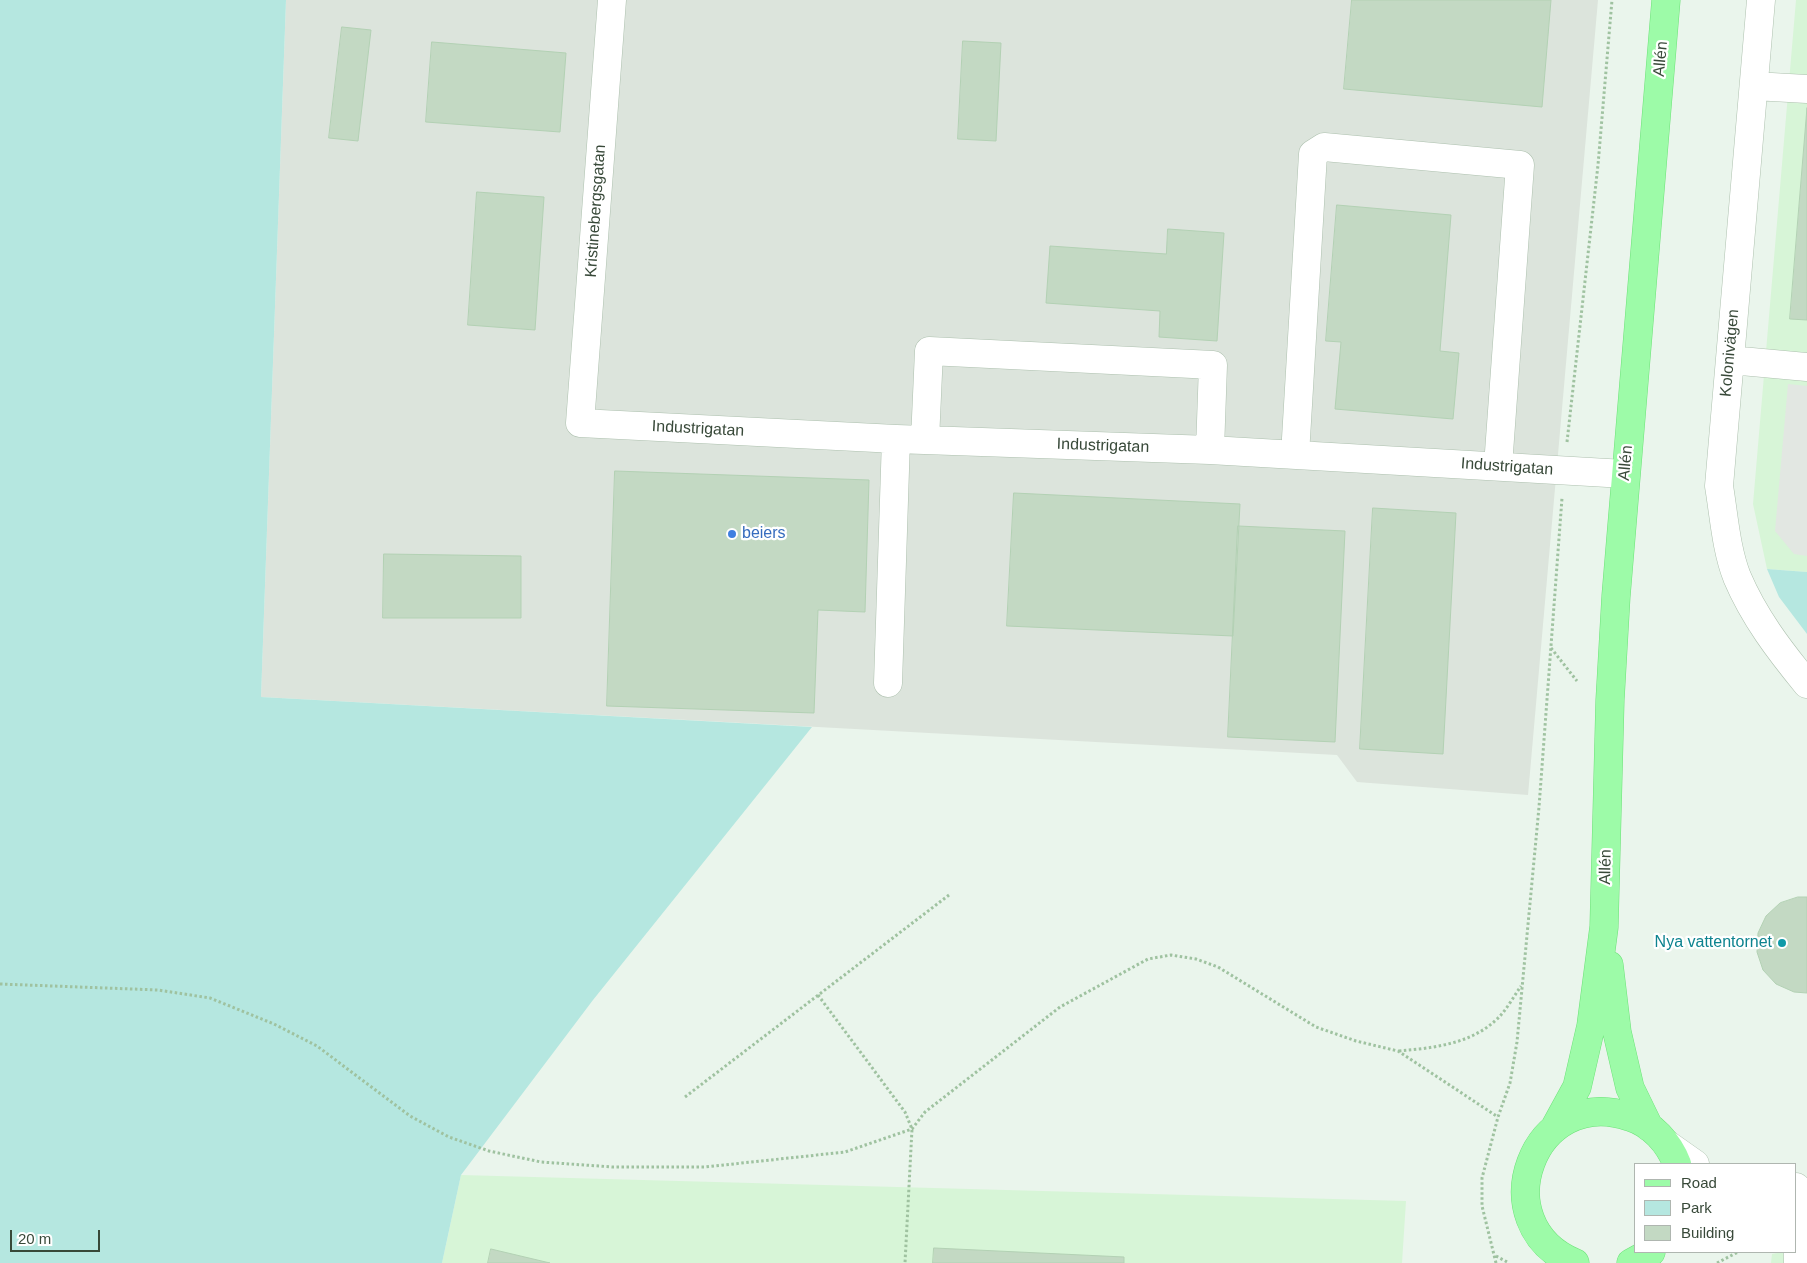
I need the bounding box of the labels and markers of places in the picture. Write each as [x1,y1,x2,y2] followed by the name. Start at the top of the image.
[742,524,786,544] place label: beiers
[726,528,738,540] marker: beiers
[1655,933,1772,953] place label: Nya vattentornet
[1776,937,1788,949] marker: Nya vattentornet

